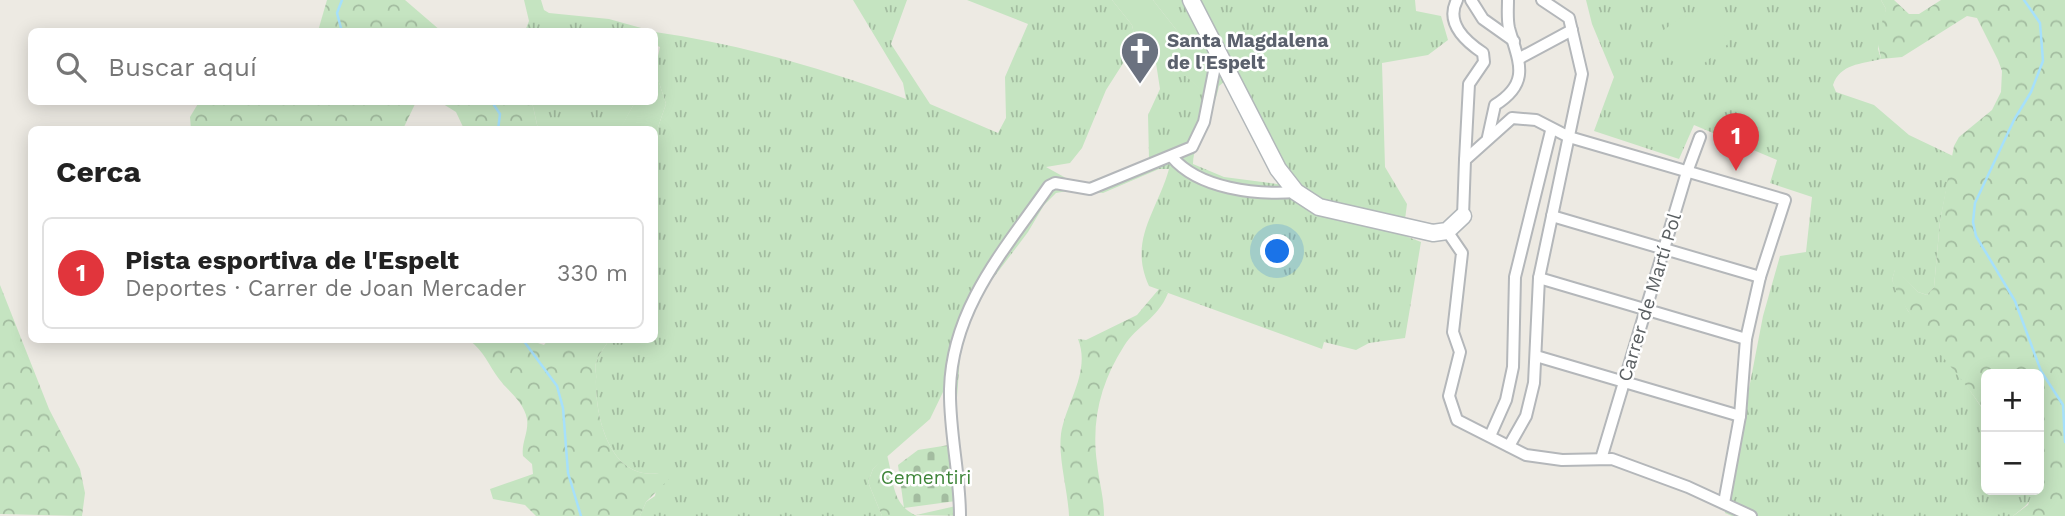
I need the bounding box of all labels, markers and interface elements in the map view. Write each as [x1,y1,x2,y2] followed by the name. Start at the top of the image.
[28,28,658,105] search box
[1167,29,1329,74] place label: Santa Magdalena de l'Espelt
[1119,30,1161,85] church icon: Santa Magdalena de l'Espelt
[52,48,90,86] icon: search
[108,52,257,82] text: Buscar aquí
[1713,113,1759,171] pin: 1
[56,154,141,189] text: Cerca
[1613,210,1686,384] street label: Carrer de Martí Pol
[1260,234,1294,268] your location
[125,245,459,275] text: Pista esportiva de l'Espelt
[76,260,86,287] text: 1
[557,260,628,287] text: 330 m
[125,275,526,302] text: Deportes · Carrer de Joan Mercader
[1981,369,2044,495] map controls
[1981,369,2044,432] button: +
[1981,432,2044,495] button: −
[881,466,971,489] park label: Cementiri

